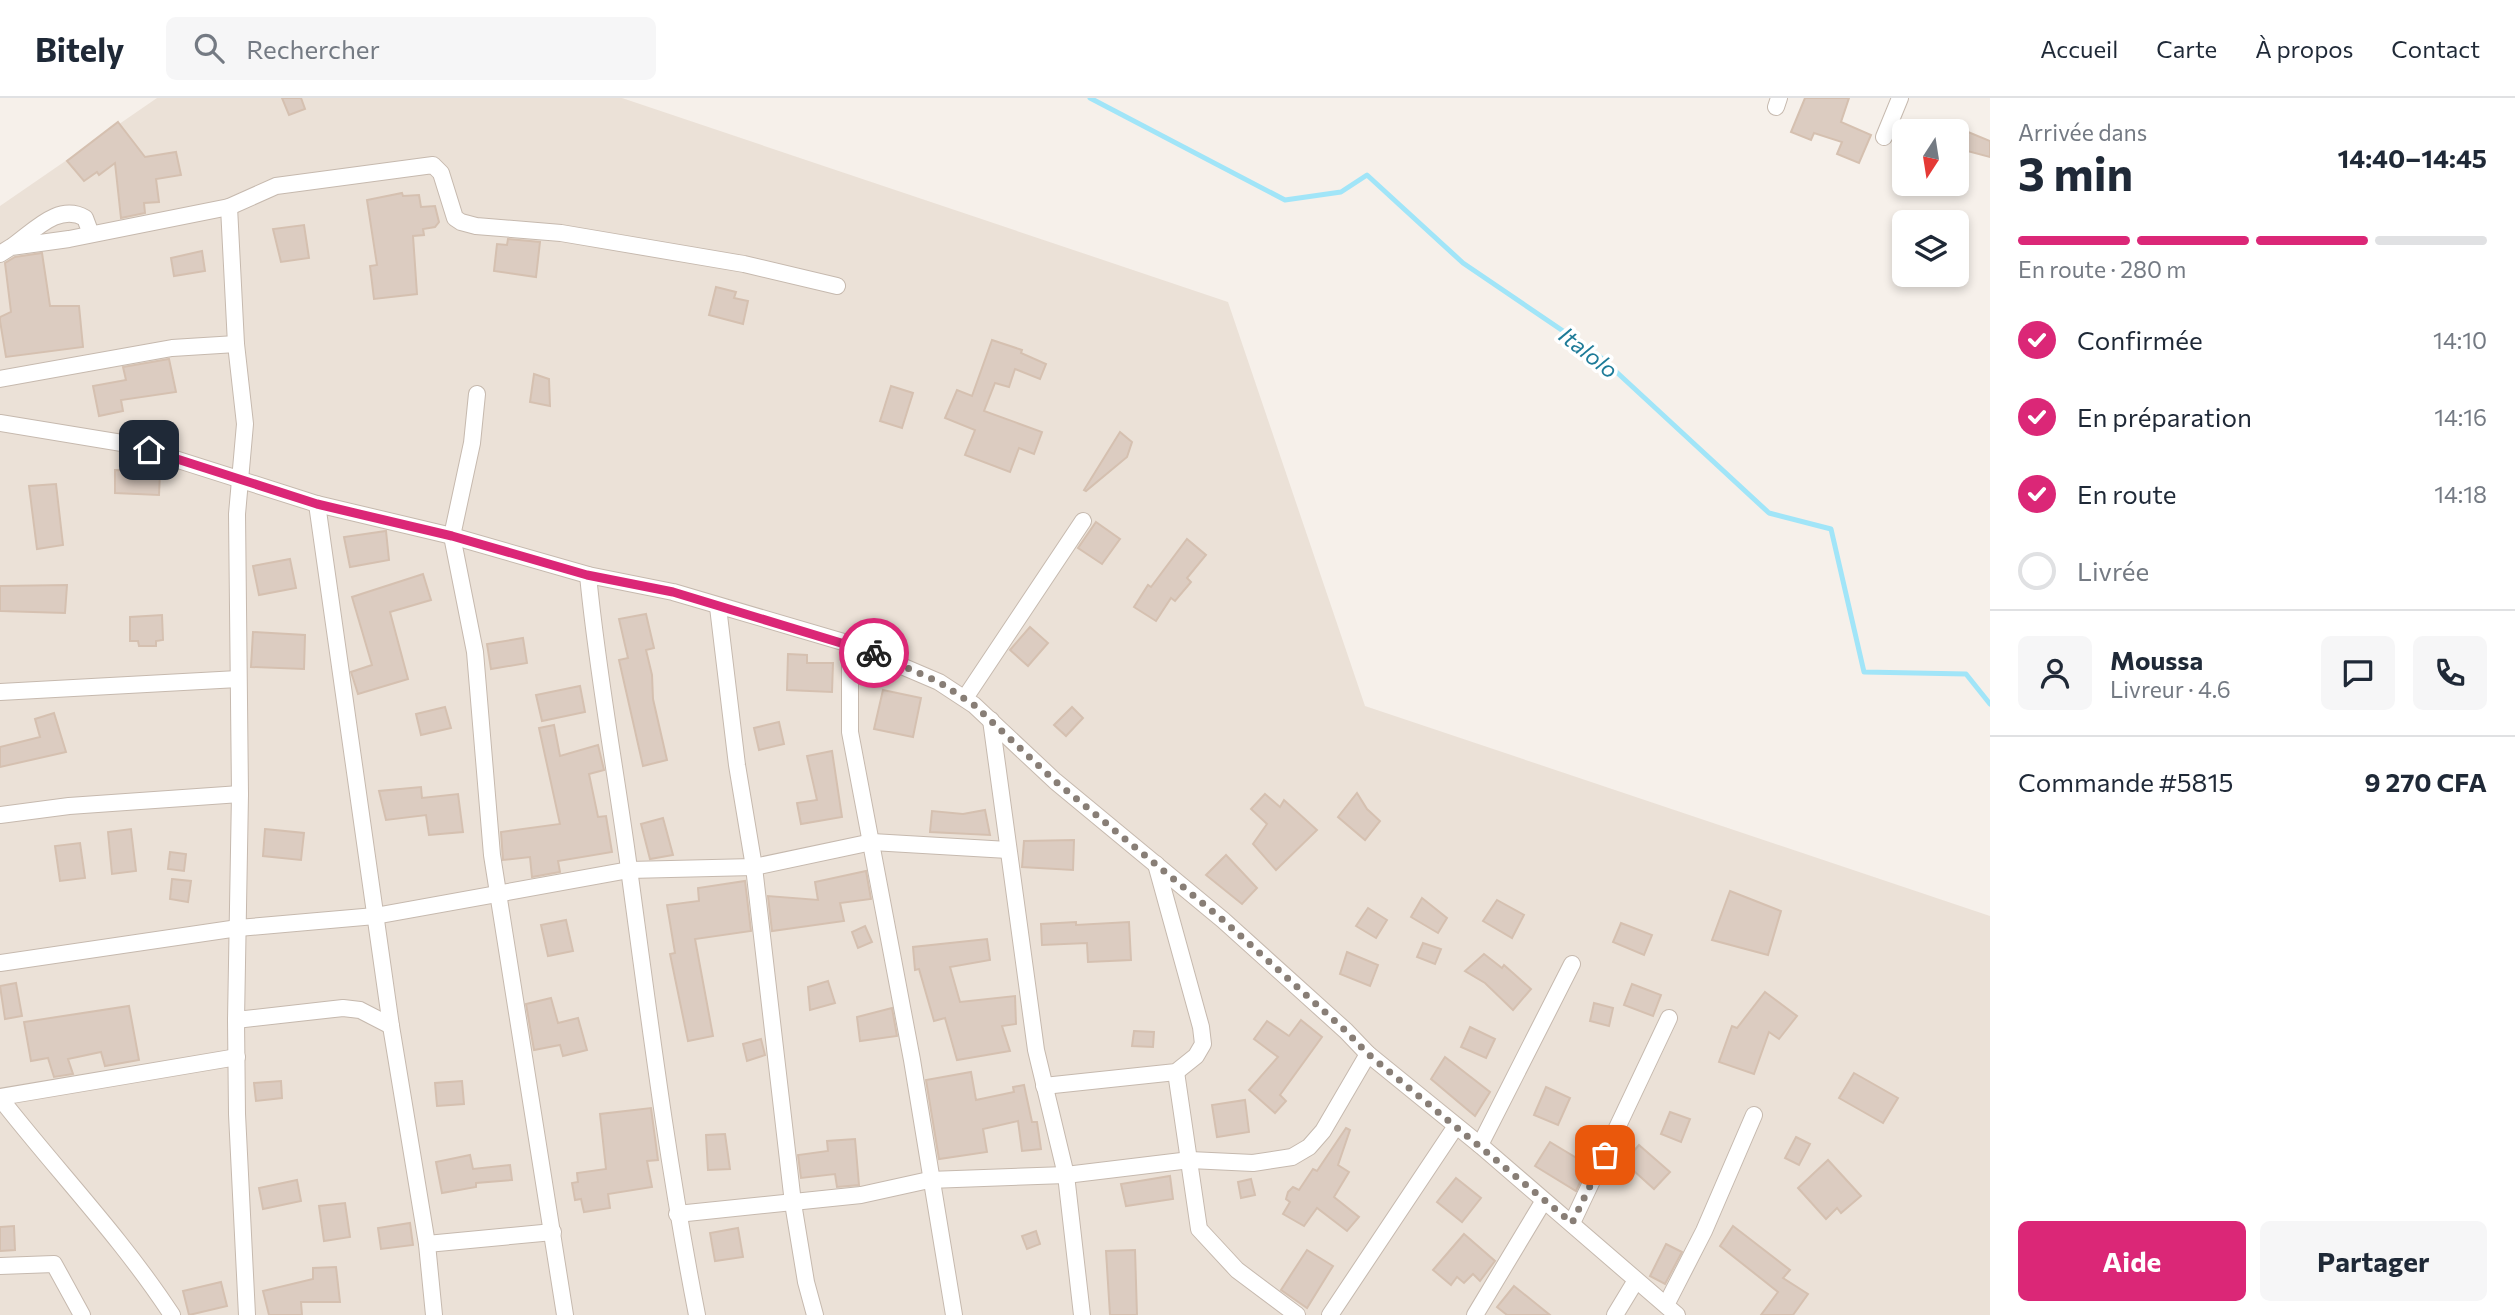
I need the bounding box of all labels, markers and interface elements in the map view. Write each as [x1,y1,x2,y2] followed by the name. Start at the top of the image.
[166,17,656,80] search box
[35,28,124,69] text: Bitely
[190,29,228,67] icon: search
[246,33,380,64] text: Rechercher
[2040,34,2118,63] text: Accueil
[2156,34,2217,63] text: Carte
[2255,34,2353,63] text: À propos
[2391,34,2480,63] text: Contact
[2018,118,2147,146] text: Arrivée dans
[1892,119,1969,196] north arrow
[1892,119,1969,287] map controls
[2338,142,2487,173] text: 14:40–14:45
[2018,144,2133,200] text: 3 min
[1892,210,1969,287] button: layers
[2018,255,2186,283] text: En route · 280 m
[1554,320,1624,384] water label: Italolo
[2018,321,2056,359] icon: check
[2077,324,2203,355] text: Confirmée
[2433,326,2487,354] text: 14:10
[2018,398,2056,436] icon: check
[2077,401,2252,432] text: En préparation
[2434,403,2487,431] text: 14:16
[119,420,179,480] pin
[130,431,168,469] icon: home
[2018,475,2056,513] icon: check
[2077,478,2177,509] text: En route
[2434,480,2487,508] text: 14:18
[2077,555,2149,586] text: Livrée
[839,618,909,688] courier
[855,634,893,672] icon: bike
[2018,636,2092,710] button: person
[2321,636,2395,710] button: chat
[2413,636,2487,710] button: phone
[2110,644,2203,675] text: Moussa
[2110,675,2231,703] text: Livreur · 4.6
[2018,766,2233,797] text: Commande #5815
[2365,766,2487,797] text: 9 270 CFA
[1575,1125,1635,1185] pin
[1586,1136,1624,1174] icon: bag
[2018,1221,2246,1301] button: Aide
[2260,1221,2487,1301] button: Partager

